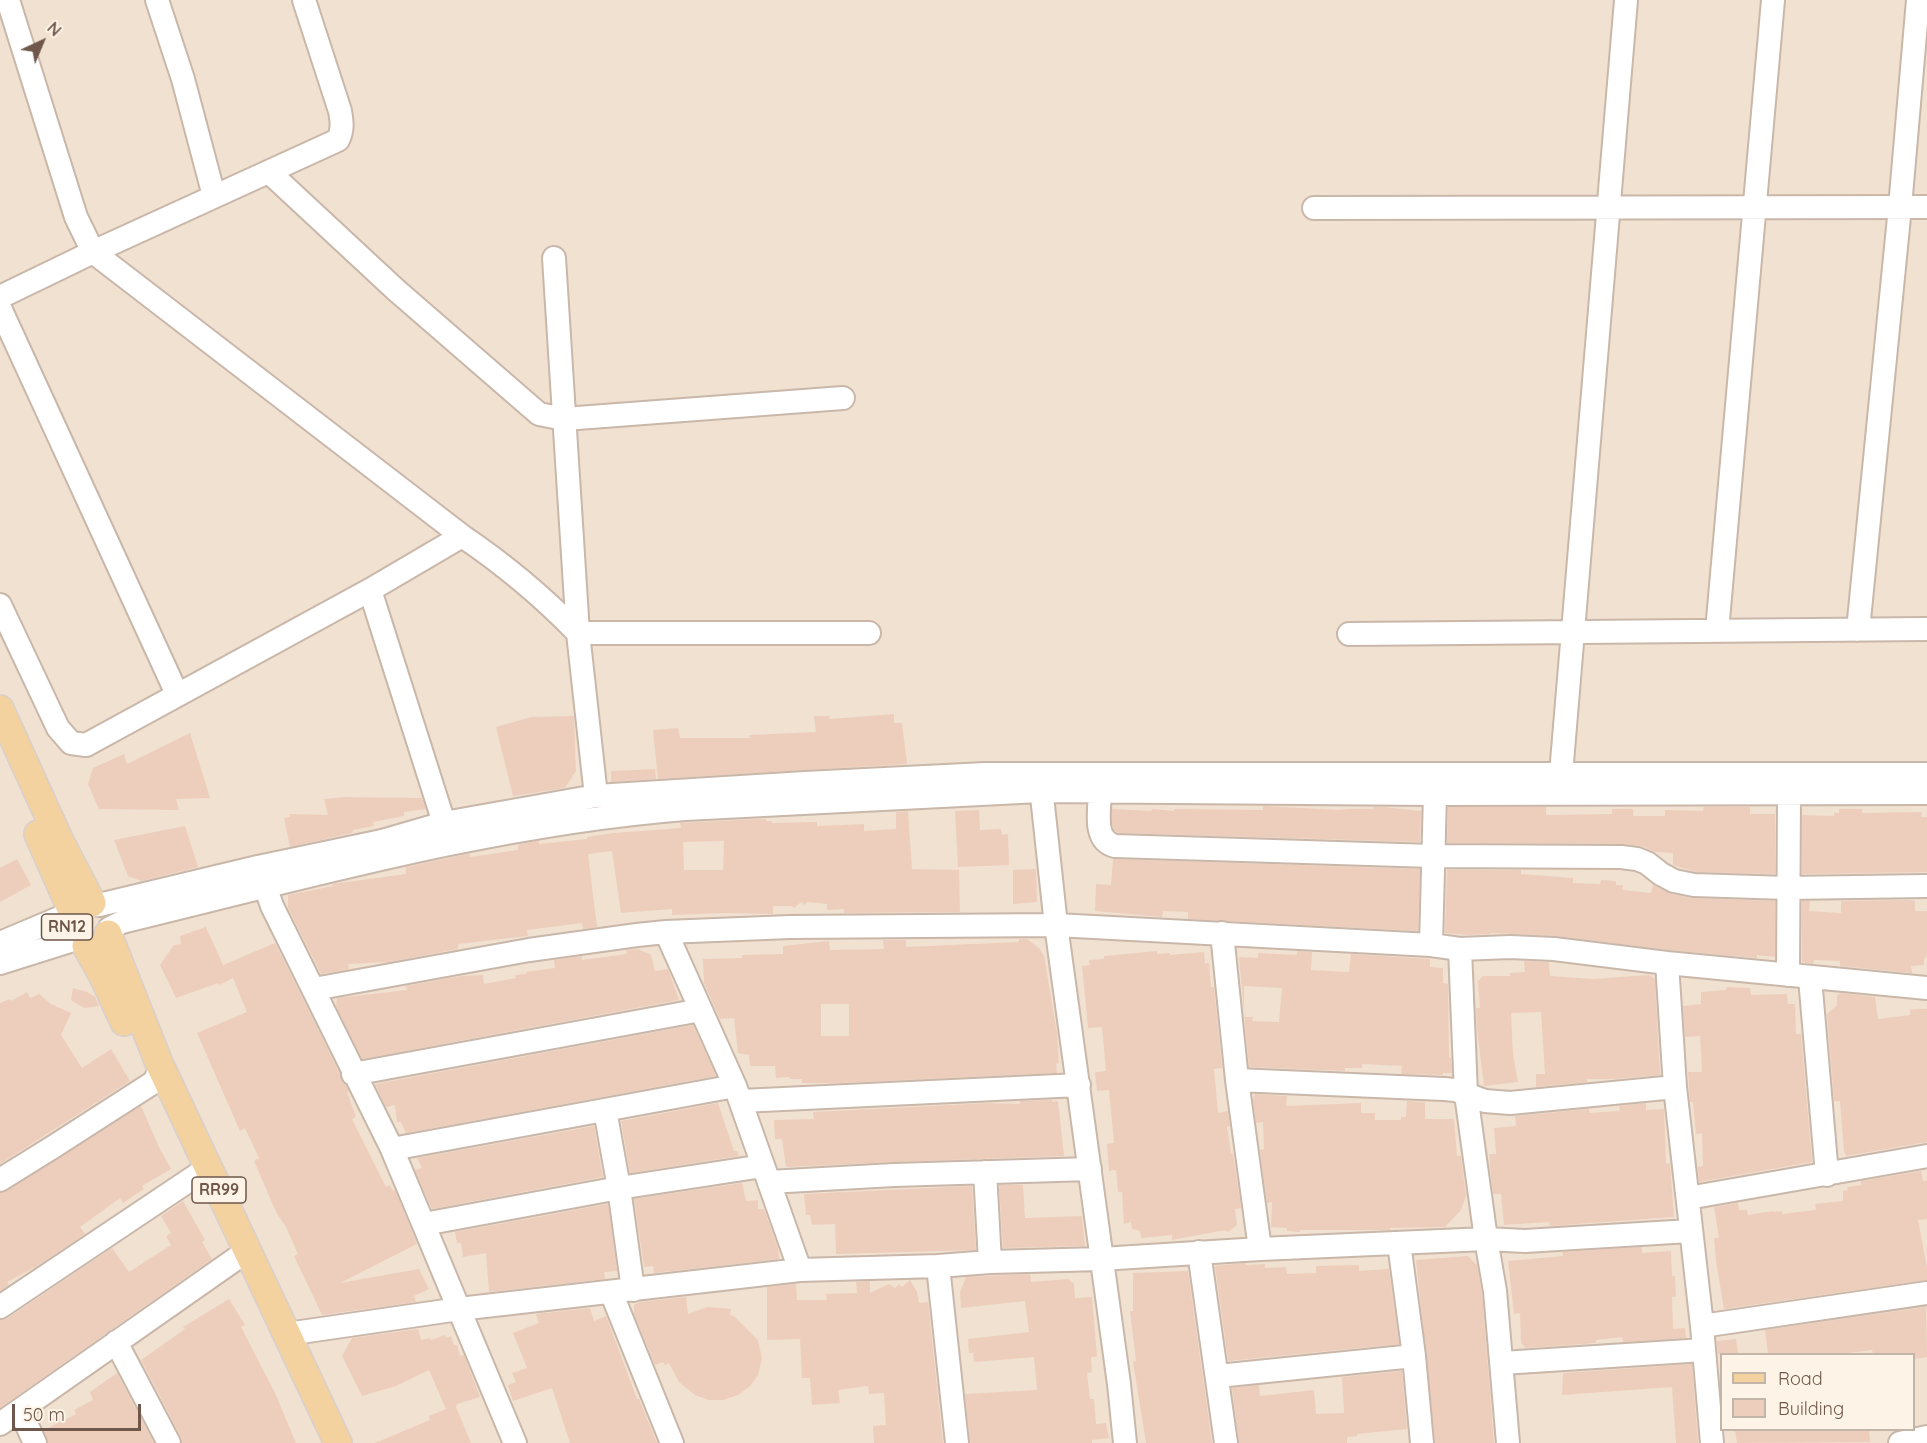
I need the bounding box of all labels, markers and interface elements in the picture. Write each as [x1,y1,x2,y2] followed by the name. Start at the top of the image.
[12,12,72,72] north arrow
[43,18,66,40] text: N
[42,914,92,940] road number: RN12
[192,1177,246,1203] road number: RR99
[1720,1353,1915,1431] legend
[1778,1367,1823,1390] text: Road
[15,1392,144,1430] scale bar
[1778,1397,1844,1420] text: Building
[23,1403,65,1426] text: 50 m

